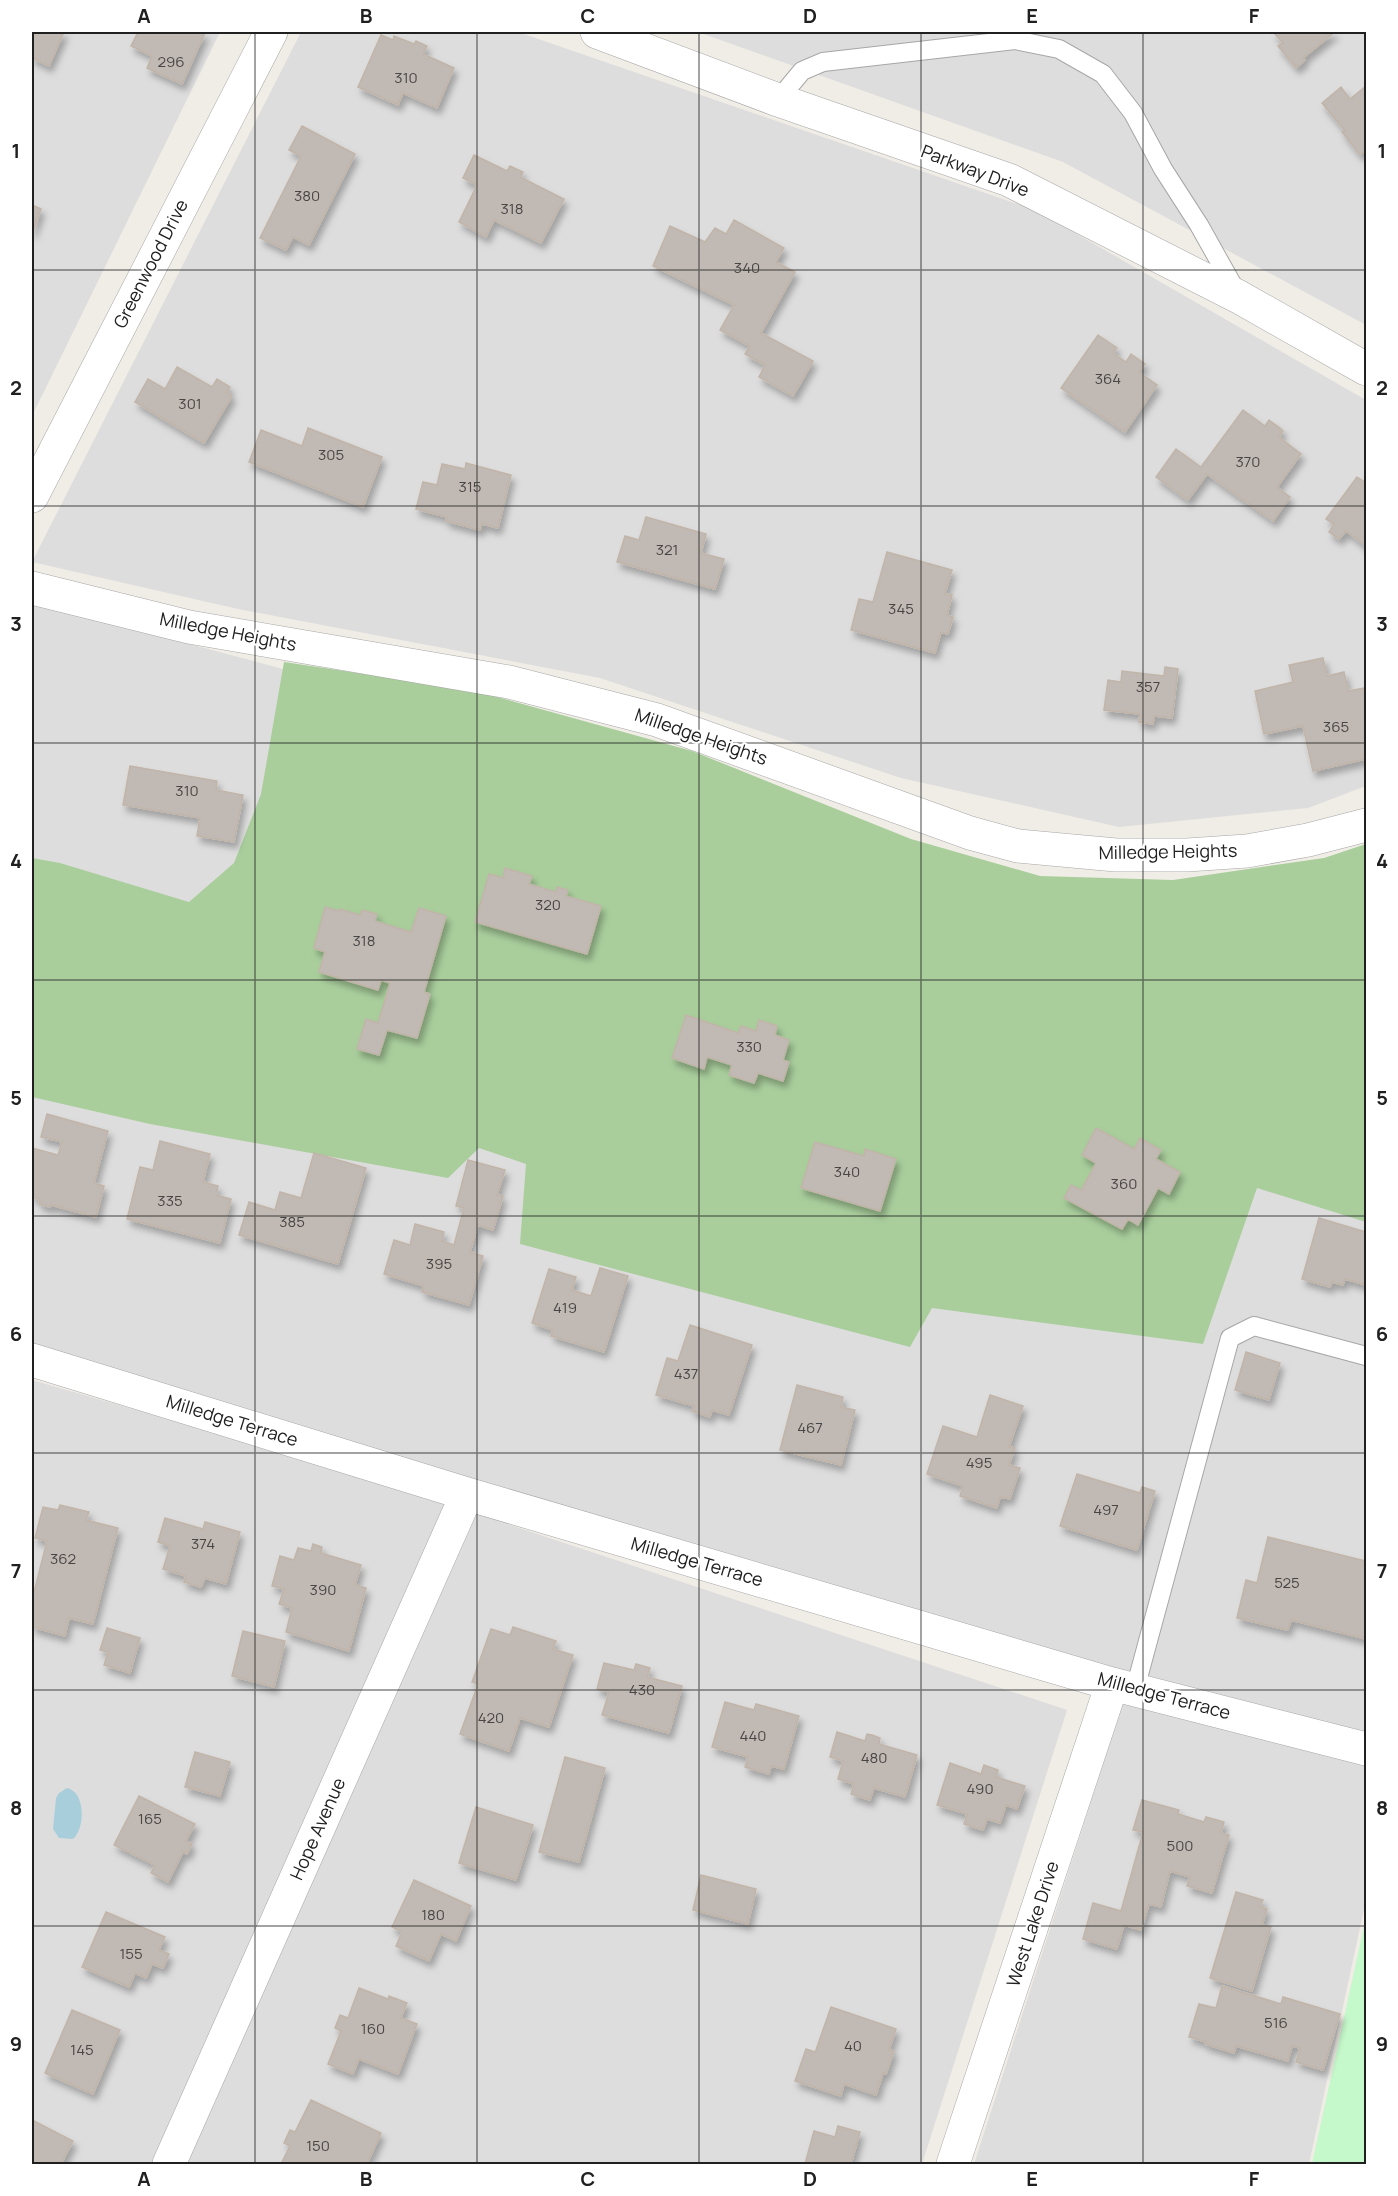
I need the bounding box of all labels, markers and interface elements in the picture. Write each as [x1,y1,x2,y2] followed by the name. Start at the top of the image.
[137,2,151,29] text: A
[360,2,373,29] text: B
[581,2,595,29] text: C
[803,2,817,29] text: D
[1026,2,1038,29] text: E
[1249,2,1260,29] text: F
[157,51,185,72] house number: 296
[394,67,418,88] house number: 310
[12,137,20,164] text: 1
[1378,137,1386,164] text: 1
[918,138,1033,202] street label: Parkway Drive
[294,185,320,206] house number: 380
[107,195,193,332] street label: Greenwood Drive
[501,198,523,219] house number: 318
[734,257,760,278] house number: 340
[1095,368,1121,389] house number: 364
[10,374,22,401] text: 2
[1376,374,1388,401] text: 2
[178,393,202,414] house number: 301
[318,444,344,465] house number: 305
[1236,451,1260,472] house number: 370
[459,476,481,497] house number: 315
[656,539,678,560] house number: 321
[888,598,914,619] house number: 345
[158,606,299,656] street label: Milledge Heights
[10,610,22,637] text: 3
[1376,610,1388,637] text: 3
[1136,676,1160,697] house number: 357
[632,702,771,770] street label: Milledge Heights
[1323,716,1349,737] house number: 365
[175,780,199,801] house number: 310
[1098,838,1238,864] street label: Milledge Heights
[10,847,22,874] text: 4
[1376,847,1388,874] text: 4
[535,894,561,915] house number: 320
[353,930,375,951] house number: 318
[736,1036,762,1057] house number: 330
[10,1084,22,1111] text: 5
[1376,1084,1388,1111] text: 5
[834,1161,860,1182] house number: 340
[1111,1173,1137,1194] house number: 360
[157,1190,183,1211] house number: 335
[279,1211,305,1232] house number: 385
[426,1253,452,1274] house number: 395
[553,1297,577,1318] house number: 419
[10,1320,22,1347] text: 6
[1376,1320,1388,1347] text: 6
[674,1363,698,1384] house number: 437
[164,1389,301,1451] street label: Milledge Terrace
[797,1417,823,1438] house number: 467
[966,1452,992,1473] house number: 495
[1093,1499,1119,1520] house number: 497
[628,1531,766,1591] street label: Milledge Terrace
[191,1533,215,1554] house number: 374
[50,1548,76,1569] house number: 362
[11,1557,21,1584] text: 7
[1377,1557,1387,1584] text: 7
[1274,1572,1300,1593] house number: 525
[310,1579,336,1600] house number: 390
[1095,1666,1233,1724] street label: Milledge Terrace
[629,1679,655,1700] house number: 430
[478,1707,504,1728] house number: 420
[740,1725,767,1746] house number: 440
[861,1747,887,1768] house number: 480
[284,1774,350,1883] street label: Hope Avenue
[966,1778,994,1799] house number: 490
[10,1794,22,1821] text: 8
[1376,1794,1388,1821] text: 8
[138,1808,162,1829] house number: 165
[1167,1835,1193,1856] house number: 500
[1000,1858,1064,1990] street label: West Lake Drive
[421,1904,445,1925] house number: 180
[119,1943,143,1964] house number: 155
[1264,2012,1288,2033] house number: 516
[361,2018,385,2039] house number: 160
[10,2030,22,2057] text: 9
[1376,2030,1388,2057] text: 9
[844,2035,862,2056] house number: 40
[70,2039,94,2060] house number: 145
[306,2135,330,2156] house number: 150
[137,2165,151,2192] text: A
[360,2165,373,2192] text: B
[581,2165,595,2192] text: C
[803,2165,817,2192] text: D
[1026,2165,1038,2192] text: E
[1249,2165,1260,2192] text: F

